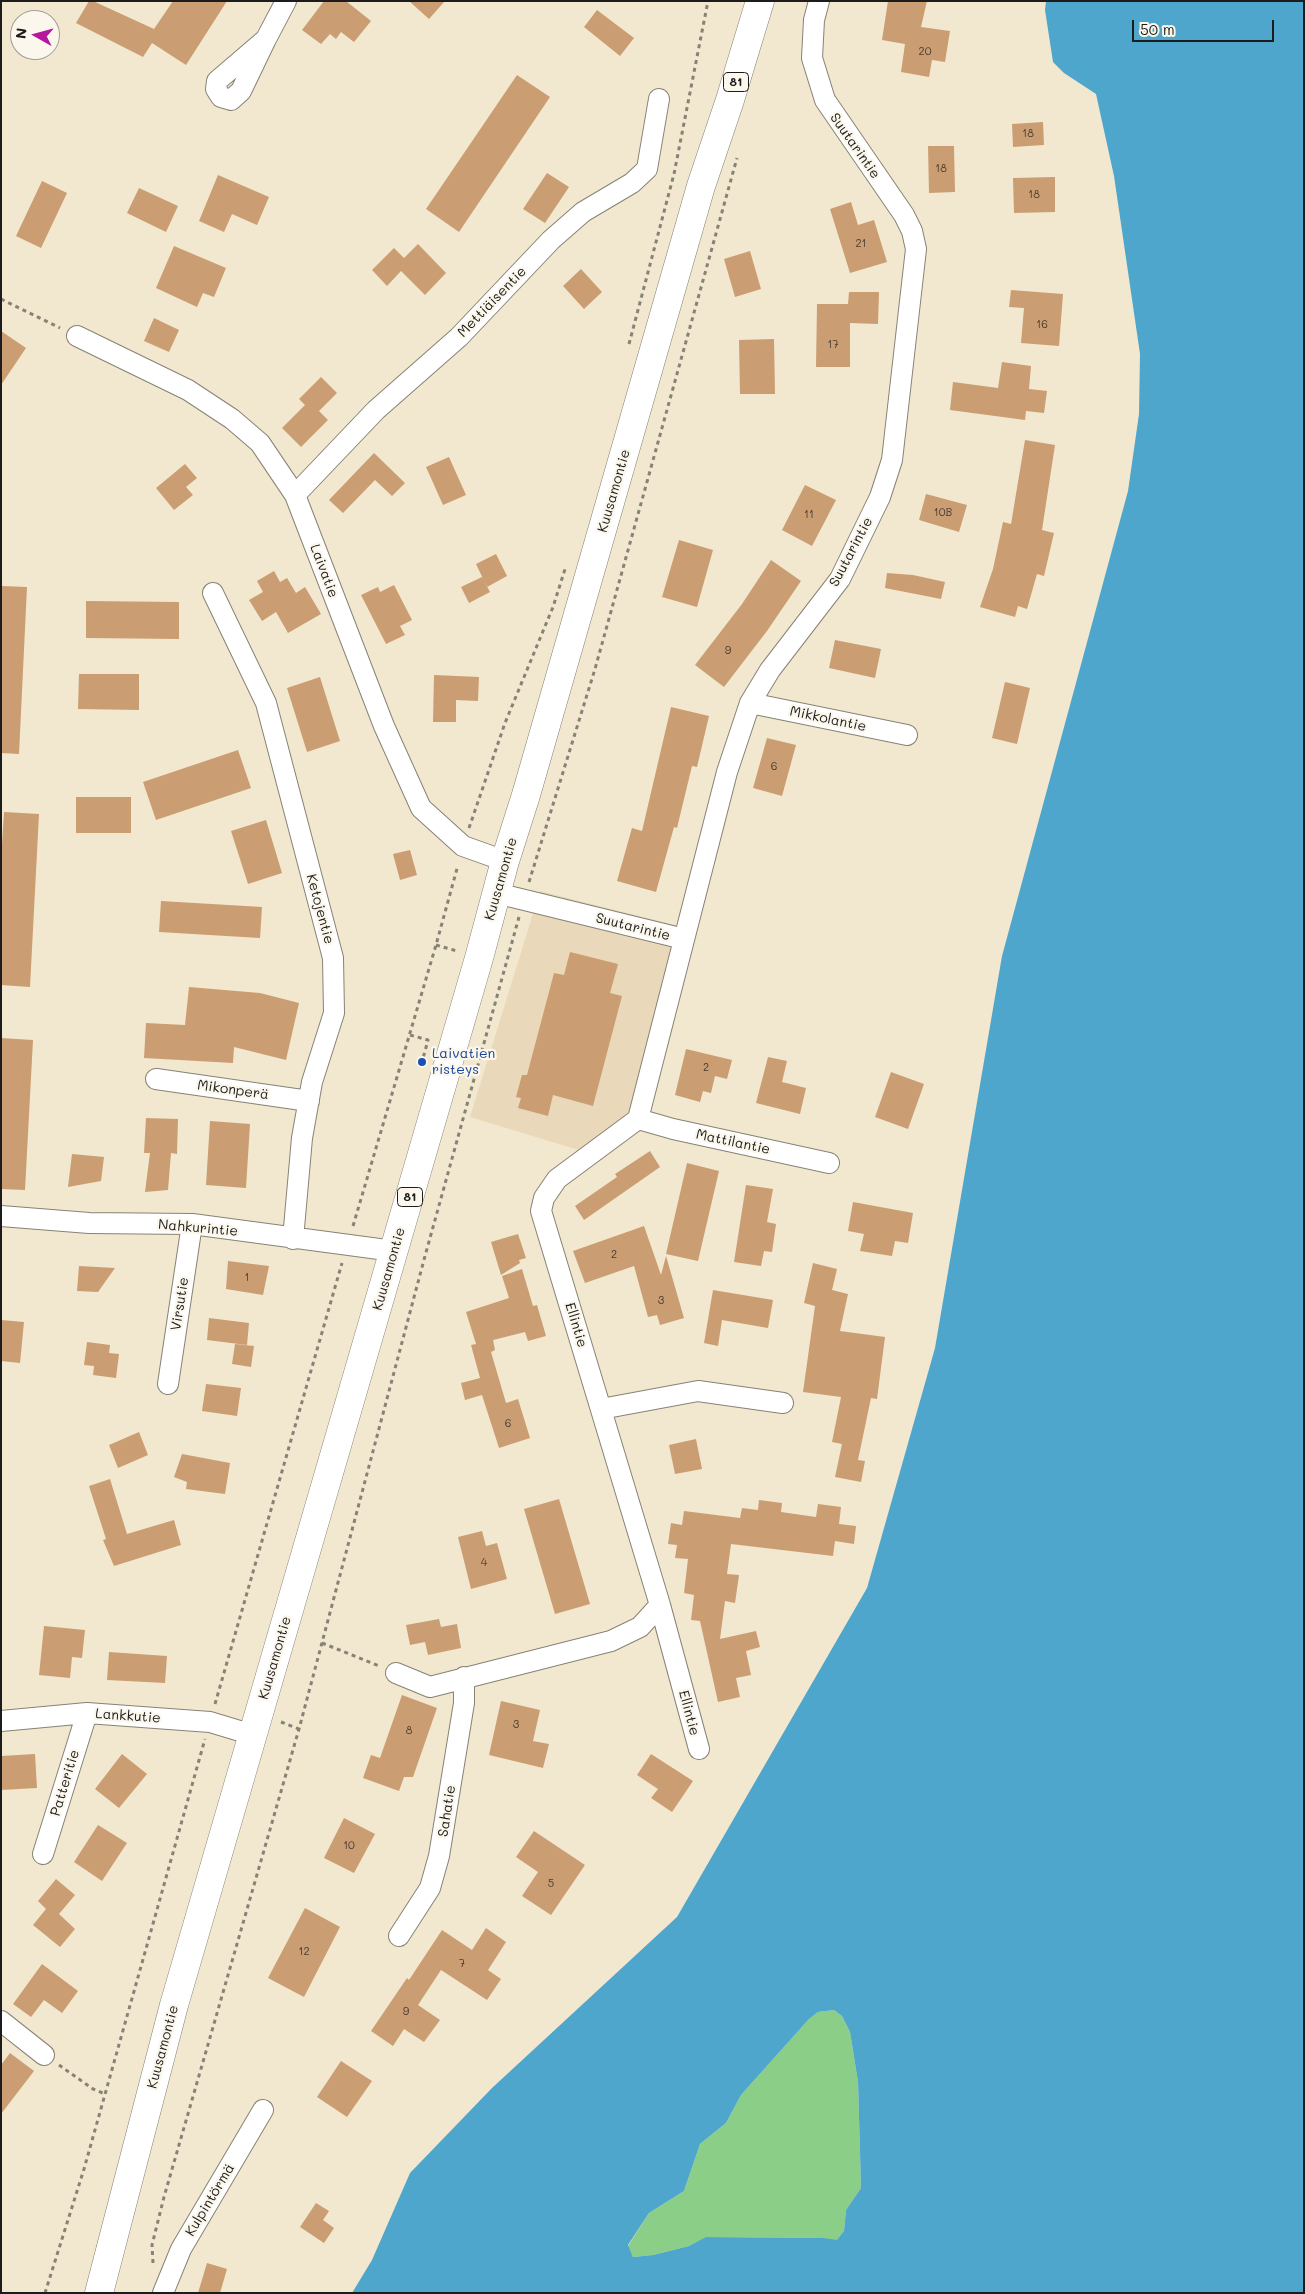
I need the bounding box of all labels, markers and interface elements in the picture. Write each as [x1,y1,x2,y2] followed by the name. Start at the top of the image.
[10,10,60,60] north arrow
[1135,10,1278,42] scale bar
[1140,19,1175,39] text: 50 m
[11,27,31,40] text: N
[919,45,931,59] house number: 20
[724,72,748,91] road number: 81
[826,110,884,182] street label: Suutarintie
[1022,127,1034,141] house number: 18
[935,162,947,176] house number: 18
[1028,188,1040,202] house number: 18
[855,237,867,251] house number: 21
[454,263,530,341] street label: Mettiäisentie
[1036,318,1048,332] house number: 16
[827,338,839,352] house number: 17
[594,448,634,534] street label: Kuusamontie
[934,506,952,520] house number: 10B
[804,508,814,522] house number: 11
[826,514,876,590] street label: Suutarintie
[306,542,342,600] street label: Laivatie
[725,644,731,658] house number: 9
[788,703,868,735] street label: Mikkolantie
[771,760,777,774] house number: 6
[481,836,521,922] street label: Kuusamontie
[303,872,337,946] street label: Ketojentie
[594,910,672,944] street label: Suutarintie
[432,1046,495,1078] place label: Laivatien risteys
[416,1056,428,1068] marker: Laivatien risteys
[703,1061,709,1075] house number: 2
[196,1077,270,1103] street label: Mikonperä
[694,1126,772,1158] street label: Mattilantie
[398,1188,422,1206] road number: 81
[157,1216,239,1240] street label: Nahkurintie
[369,1226,409,1312] street label: Kuusamontie
[611,1248,617,1262] house number: 2
[245,1271,249,1285] house number: 1
[167,1276,193,1332] street label: Virsutie
[658,1294,664,1308] house number: 3
[561,1300,591,1350] street label: Ellintie
[505,1417,511,1431] house number: 6
[481,1556,487,1570] house number: 4
[255,1615,295,1701] street label: Kuusamontie
[675,1689,703,1737] street label: Ellintie
[95,1705,161,1727] street label: Lankkutie
[513,1718,519,1732] house number: 3
[406,1724,412,1738] house number: 8
[47,1748,83,1818] street label: Patteritie
[435,1784,459,1838] street label: Sahatie
[343,1839,355,1853] house number: 10
[548,1877,554,1891] house number: 5
[298,1945,310,1959] house number: 12
[459,1957,465,1971] house number: 7
[144,2003,182,2091] street label: Kuusamontie
[403,2005,409,2019] house number: 9
[182,2161,238,2239] street label: Kulpintörmä

